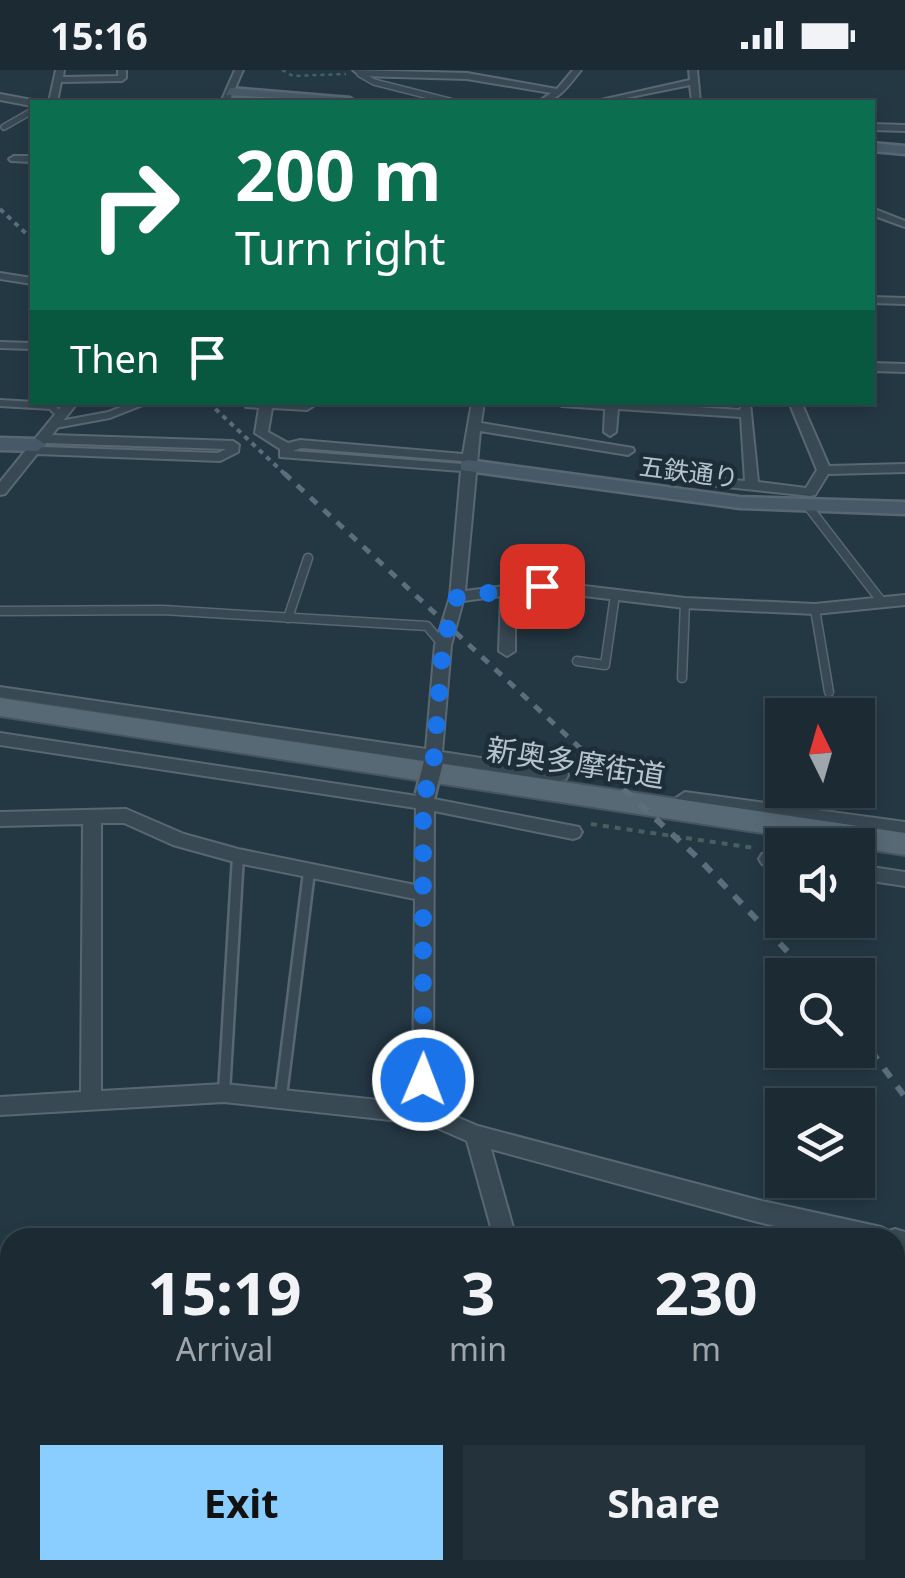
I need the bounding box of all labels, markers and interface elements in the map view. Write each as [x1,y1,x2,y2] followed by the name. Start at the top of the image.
[50,9,148,61] text: 15:16
[235,126,442,222] text: 200 m
[70,140,200,270] icon: right
[235,217,446,278] text: Turn right
[180,330,235,385] icon: arrive
[70,332,160,384] text: Then
[637,448,741,494] street label: 五鉄通り
[500,544,585,629] pin
[515,559,570,614] icon: arrive
[765,698,875,808] north arrow
[765,698,875,1198] map controls
[484,728,668,796] street label: 新奥多摩街道
[765,828,875,938] button: sound
[765,958,875,1068] button: search
[371,1028,475,1132] position arrow
[765,1088,875,1198] button: layers
[147,1251,302,1333] text: 15:19
[461,1251,495,1333] text: 3
[655,1251,758,1333] text: 230
[176,1327,273,1370] text: Arrival
[449,1327,507,1370] text: min
[691,1327,721,1370] text: m
[40,1445,443,1560] button: Exit
[463,1445,865,1560] button: Share

